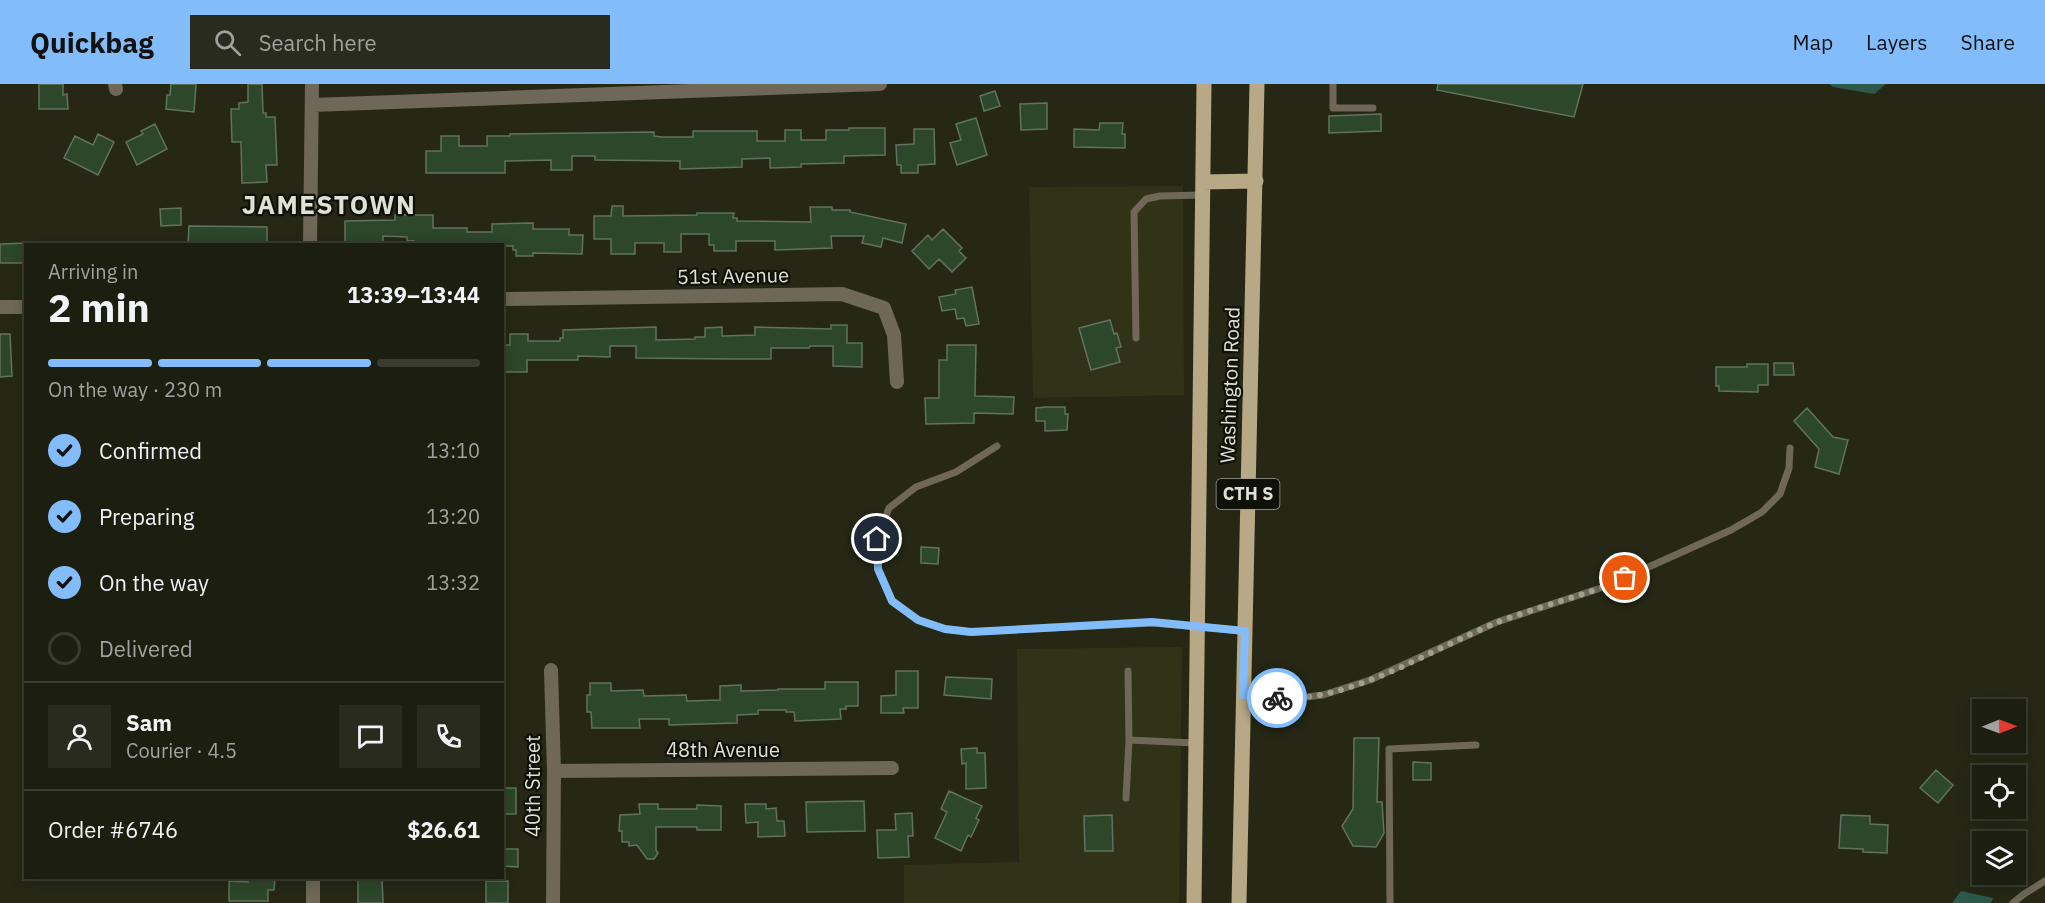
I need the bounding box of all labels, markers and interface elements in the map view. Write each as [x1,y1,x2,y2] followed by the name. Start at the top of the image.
[190,15,610,69] search box
[30,24,154,61] text: Quickbag
[211,26,244,59] icon: search
[259,28,377,57] text: Search here
[1793,28,1833,56] text: Map
[1866,28,1928,56] text: Layers
[1961,28,2015,56] text: Share
[242,187,416,221] district label: JAMESTOWN
[48,258,138,285] text: Arriving in
[677,261,789,290] street label: 51st Avenue
[347,280,480,309] text: 13:39–13:44
[48,282,150,333] text: 2 min
[1213,306,1246,464] street label: Washington Road
[48,376,222,403] text: On the way · 230 m
[48,434,81,467] icon: check
[99,436,202,465] text: Confirmed
[426,437,480,464] text: 13:10
[1216,479,1280,509] road number: CTH S
[48,500,81,533] icon: check
[99,502,194,531] text: Preparing
[426,503,480,530] text: 13:20
[851,513,902,564] pin
[860,522,893,555] icon: home
[1599,552,1650,603] pin
[1608,561,1641,594] icon: bag
[48,566,81,599] icon: check
[99,568,209,597] text: On the way
[426,569,480,596] text: 13:32
[99,634,193,663] text: Delivered
[1247,668,1307,728] courier
[1261,682,1294,715] icon: bike
[1972,699,2026,753] north arrow
[1972,699,2026,885] map controls
[48,705,111,768] button: person
[339,705,402,768] button: chat
[417,705,480,768] button: phone
[126,708,172,737] text: Sam
[519,735,546,837] street label: 40th Street
[666,736,780,763] street label: 48th Avenue
[126,737,237,764] text: Courier · 4.5
[1972,765,2026,819] button: locate
[48,815,178,844] text: Order #6746
[407,815,480,844] text: $26.61
[1972,831,2026,885] button: layers

